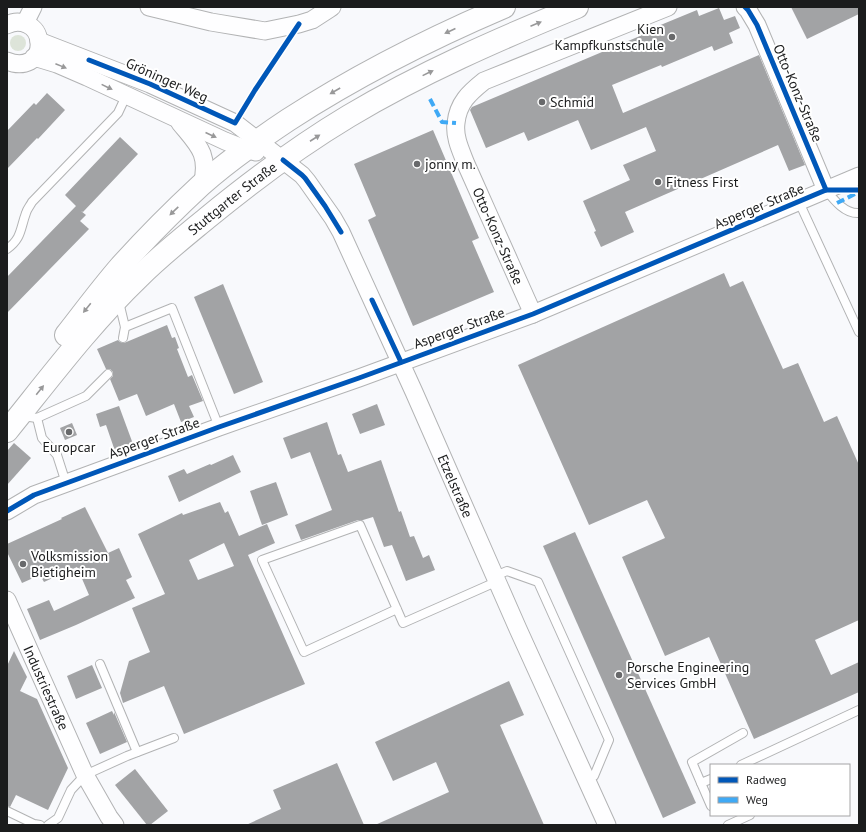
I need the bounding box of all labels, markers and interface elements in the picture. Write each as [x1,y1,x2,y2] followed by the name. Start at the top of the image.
[555,20,664,54] place label: Kien Kampfkunstschule
[530,21,541,27] one-way arrow
[444,28,456,34] one-way arrow
[667,32,677,42] marker: Kien Kampfkunstschule
[769,41,827,145] street label: Otto-Konz-Straße
[123,54,211,106] street label: Gröninger Weg
[55,63,67,70] one-way arrow
[422,70,434,77] one-way arrow
[101,84,112,90] one-way arrow
[329,88,341,95] one-way arrow
[550,93,594,111] place label: Schmid
[537,97,547,107] marker: Schmid
[206,132,217,138] one-way arrow
[310,134,320,142] one-way arrow
[425,155,476,173] place label: jonny m.
[184,158,280,239] street label: Stuttgarter Straße
[412,159,422,169] marker: jonny m.
[666,173,739,191] place label: Fitness First
[653,177,663,187] marker: Fitness First
[711,179,807,233] street label: Asperger Straße
[469,185,527,287] street label: Otto-Konz-Straße
[168,207,179,216] one-way arrow
[83,303,91,314] one-way arrow
[411,303,507,353] street label: Asperger Straße
[36,384,45,395] one-way arrow
[106,413,202,463] street label: Asperger Straße
[64,427,74,437] marker: Europcar
[43,438,96,456] place label: Europcar
[433,452,477,520] street label: Etzelstraße
[30,547,108,581] place label: Volksmission Bietigheim
[18,559,28,569] marker: Volksmission Bietigheim
[19,642,73,733] street label: Industriestraße
[627,658,749,692] place label: Porsche Engineering Services GmbH
[614,670,624,680] marker: Porsche Engineering Services GmbH
[710,764,850,816] legend
[746,772,787,787] text: Radweg
[746,792,768,807] text: Weg

